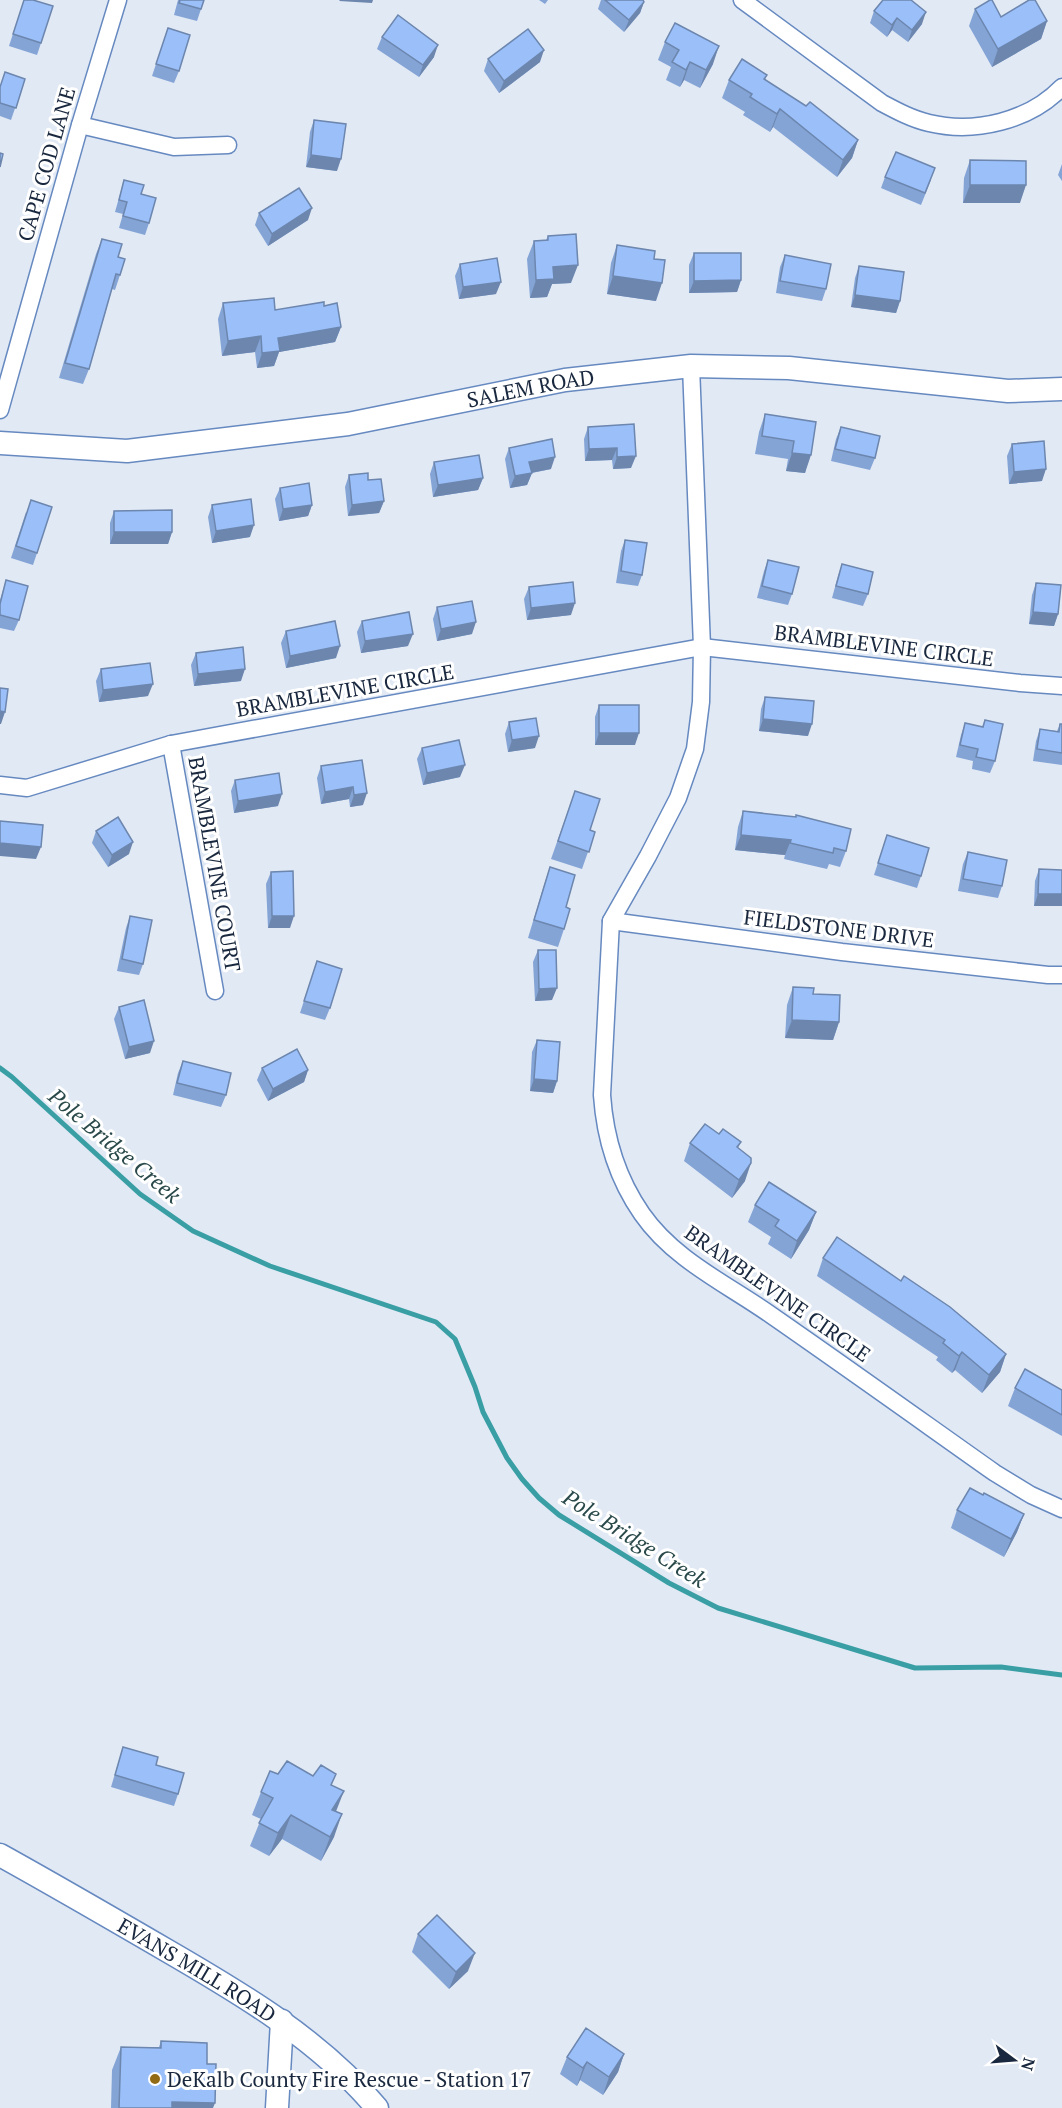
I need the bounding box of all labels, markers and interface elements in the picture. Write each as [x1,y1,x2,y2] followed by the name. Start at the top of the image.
[11,84,81,244] street label: CAPE COD LANE
[464,363,596,414] street label: SALEM ROAD
[773,618,995,672] street label: BRAMBLEVINE CIRCLE
[234,657,456,723] street label: BRAMBLEVINE CIRCLE
[182,754,248,974] street label: BRAMBLEVINE COURT
[742,902,936,954] street label: FIELDSTONE DRIVE
[42,1081,187,1209] water label: Pole Bridge Creek
[679,1218,877,1368] street label: BRAMBLEVINE CIRCLE
[557,1482,713,1594] water label: Pole Bridge Creek
[113,1911,282,2028] street label: EVANS MILL ROAD
[984,2030,1044,2090] north arrow
[1016,2055,1041,2073] text: N
[167,2065,531,2093] place label: DeKalb County Fire Rescue - Station 17
[148,2072,162,2086] marker: DeKalb County Fire Rescue - Station 17

